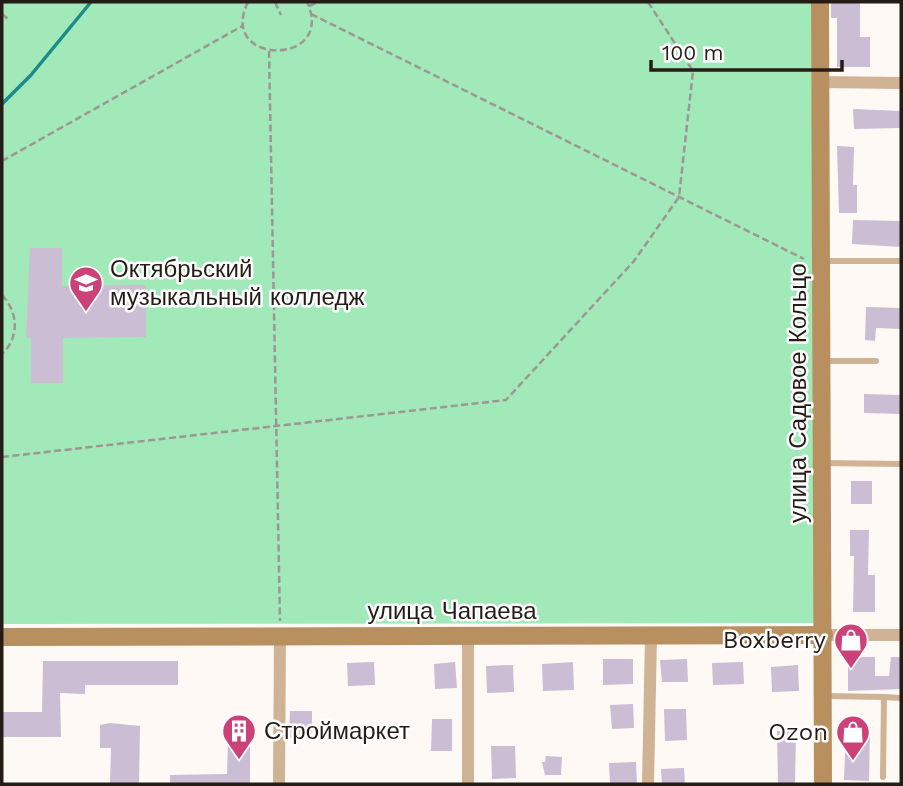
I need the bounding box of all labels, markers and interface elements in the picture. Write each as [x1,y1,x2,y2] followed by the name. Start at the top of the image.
[651,28,842,72] scale bar
[662,40,724,65] text: 100 m
[110,255,364,311] place label: Октябрьский музыкальный колледж
[784,263,812,523] street label: улица Садовое Кольцо
[67,264,105,313] school or university icon: Октябрьский музыкальный колледж
[367,597,537,625] street label: улица Чапаева
[832,621,870,670] shop icon: Boxberry
[723,626,827,654] place label: Boxberry
[220,712,258,761] building icon: Строймаркет
[834,713,872,762] shop icon: Ozon
[264,717,410,745] place label: Строймаркет
[768,718,828,746] place label: Ozon

